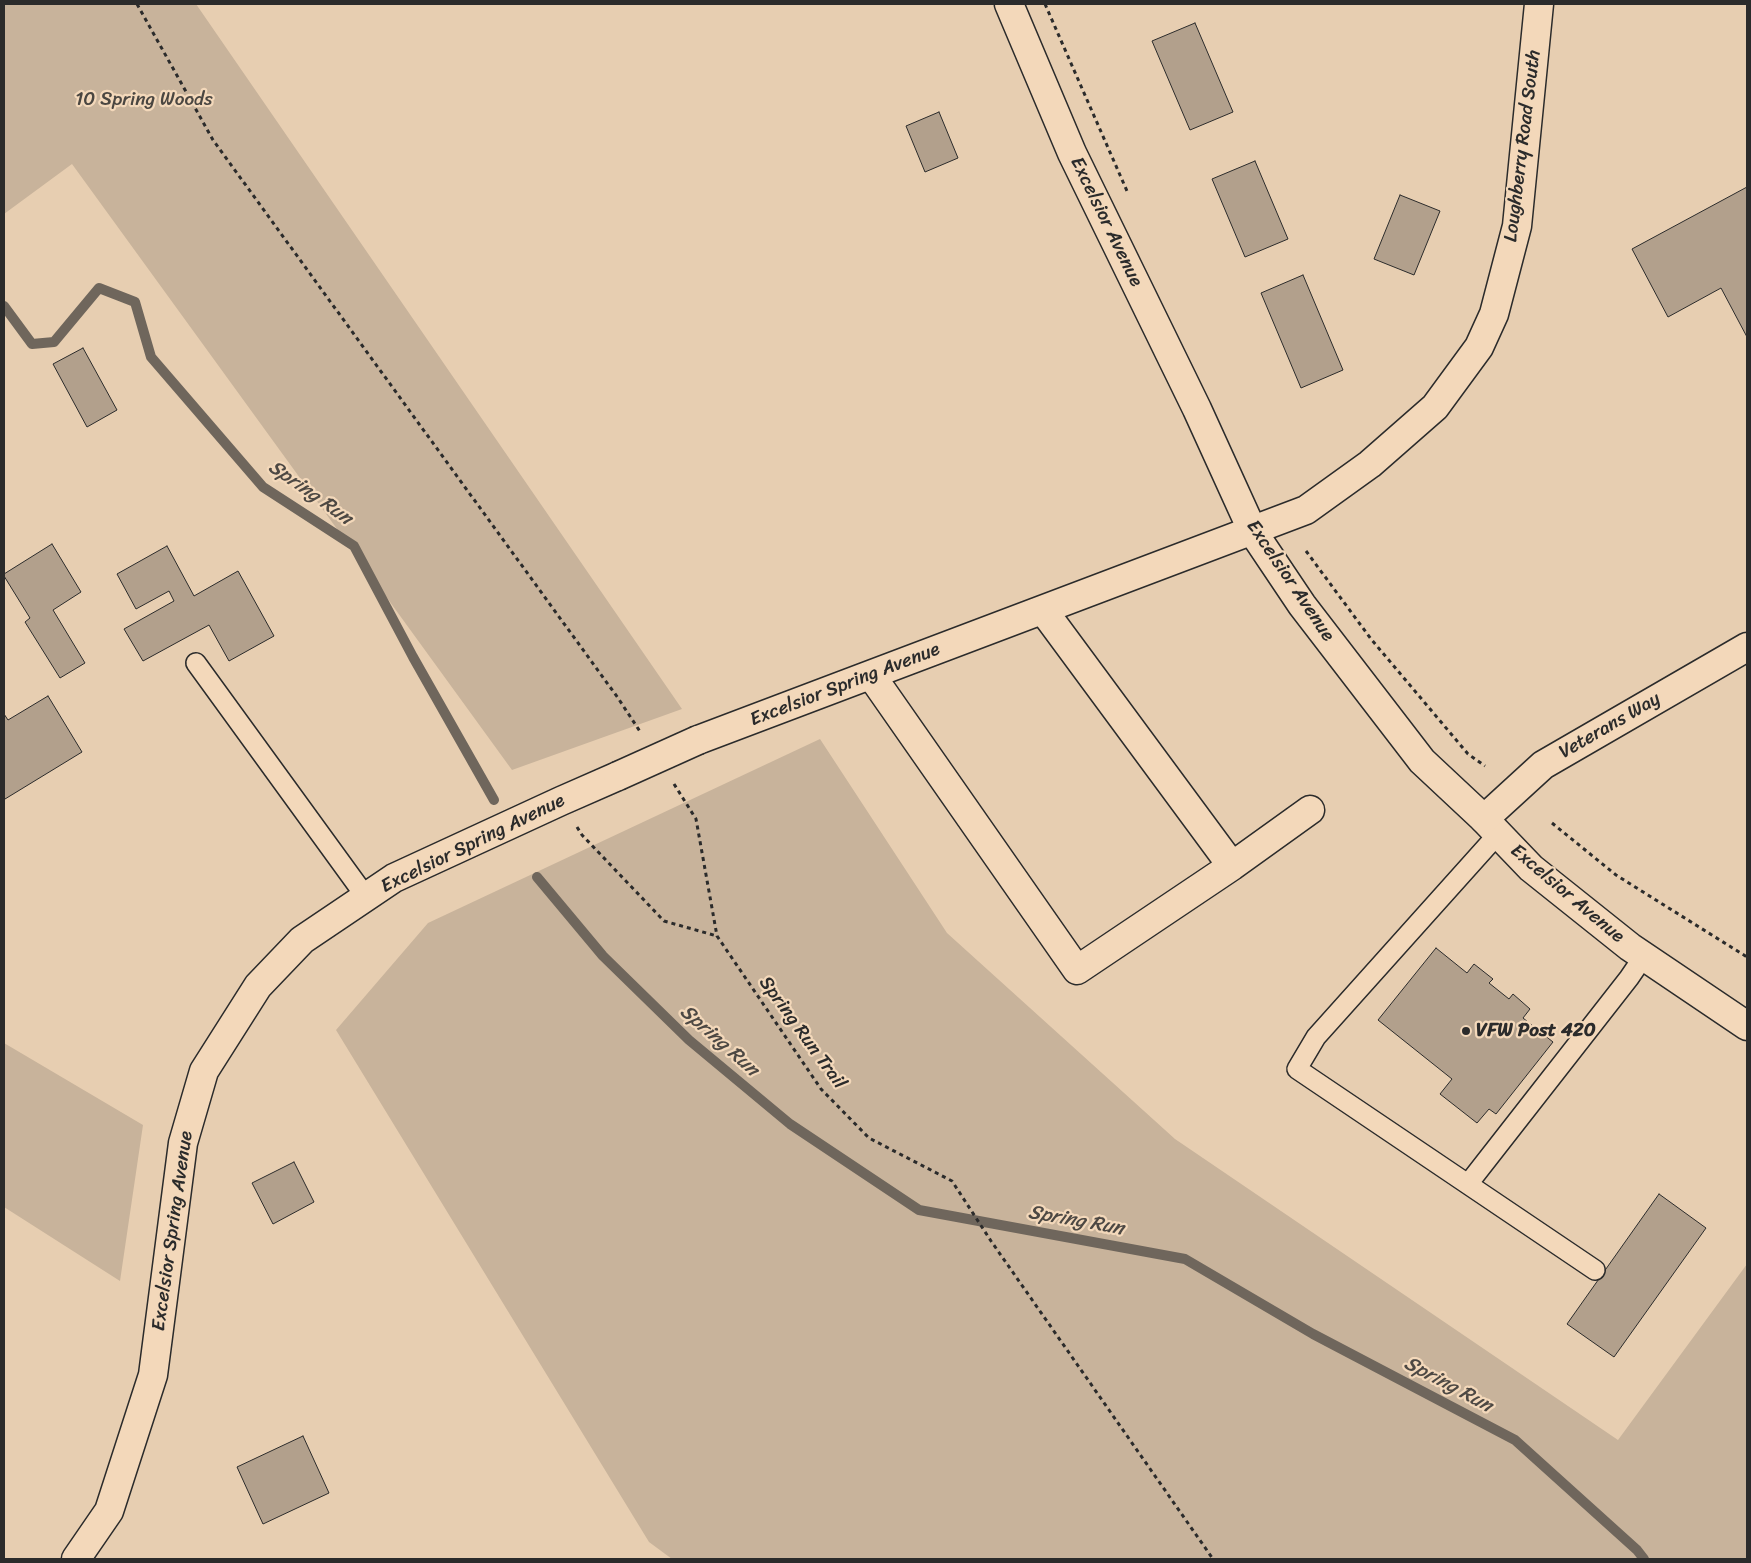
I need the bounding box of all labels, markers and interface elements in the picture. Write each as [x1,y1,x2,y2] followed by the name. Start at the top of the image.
[1500,49,1546,243] street label: Loughberry Road South
[75,89,213,111] park label: 10 Spring Woods
[1065,153,1147,291] street label: Excelsior Avenue
[264,455,356,531] water label: Spring Run
[1241,516,1339,646] street label: Excelsior Avenue
[747,638,943,732] street label: Excelsior Spring Avenue
[1555,688,1665,764] street label: Veterans Way
[377,790,569,898] street label: Excelsior Spring Avenue
[1505,840,1629,948] street label: Excelsior Avenue
[754,972,850,1094] street label: Spring Run Trail
[675,1000,763,1082] water label: Spring Run
[1476,1020,1596,1042] place label: VFW Post 420
[1460,1025,1472,1037] marker: VFW Post 420
[148,1130,198,1332] street label: Excelsior Spring Avenue
[1026,1201,1126,1241] water label: Spring Run
[1400,1352,1496,1418] water label: Spring Run

